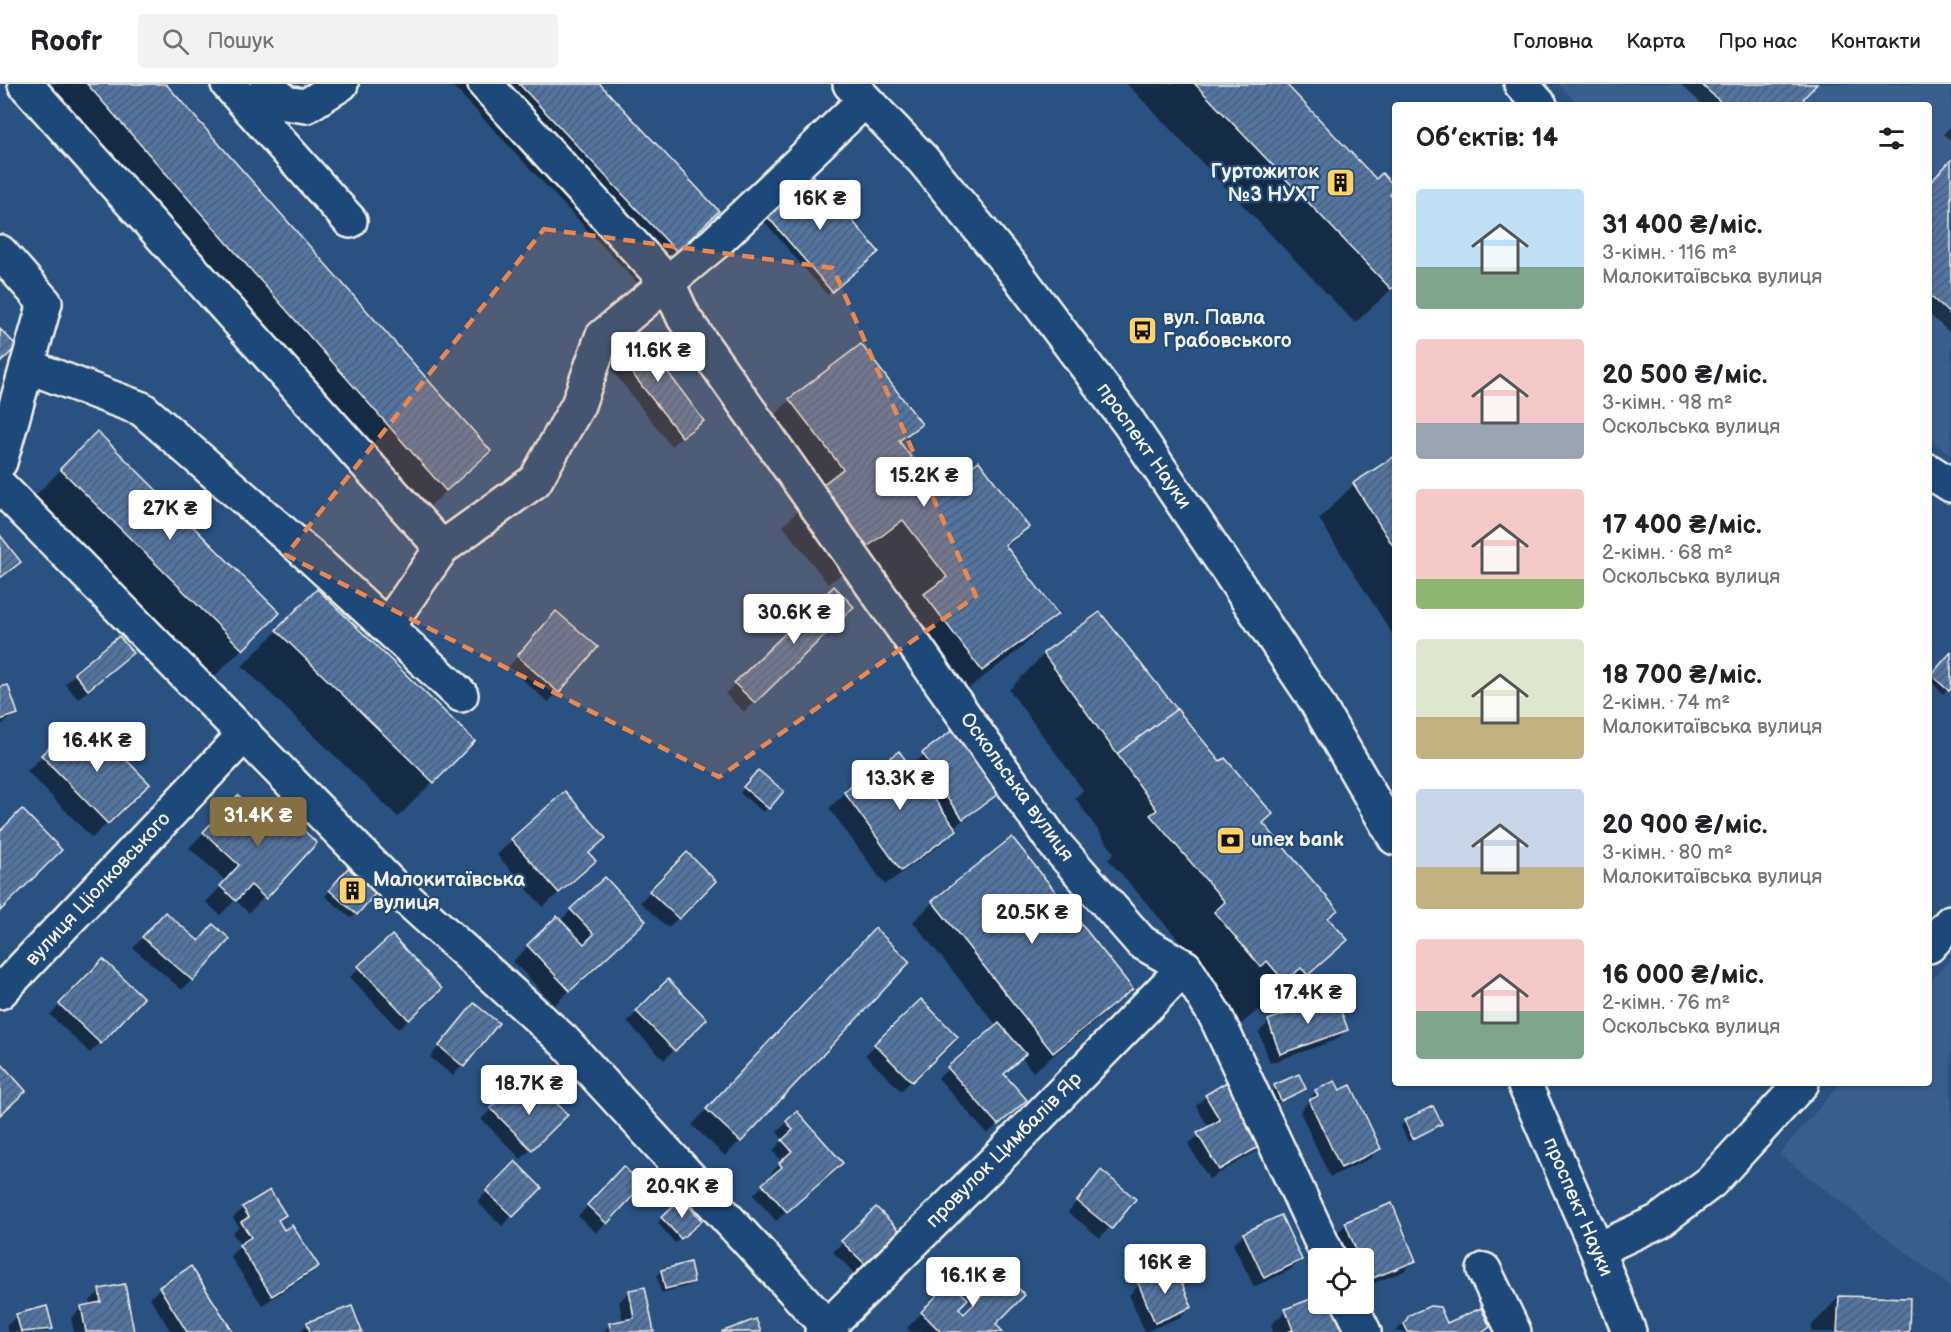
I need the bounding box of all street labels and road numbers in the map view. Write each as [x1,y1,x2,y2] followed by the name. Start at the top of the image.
[1091,378,1197,514] street label: проспект Науки
[955,708,1079,866] street label: Оскольська вулиця
[20,807,176,971] street label: вулиця Ціолковського
[921,1067,1087,1233] street label: провулок Цимбалів Яр
[1538,1134,1618,1280] street label: проспект Науки

